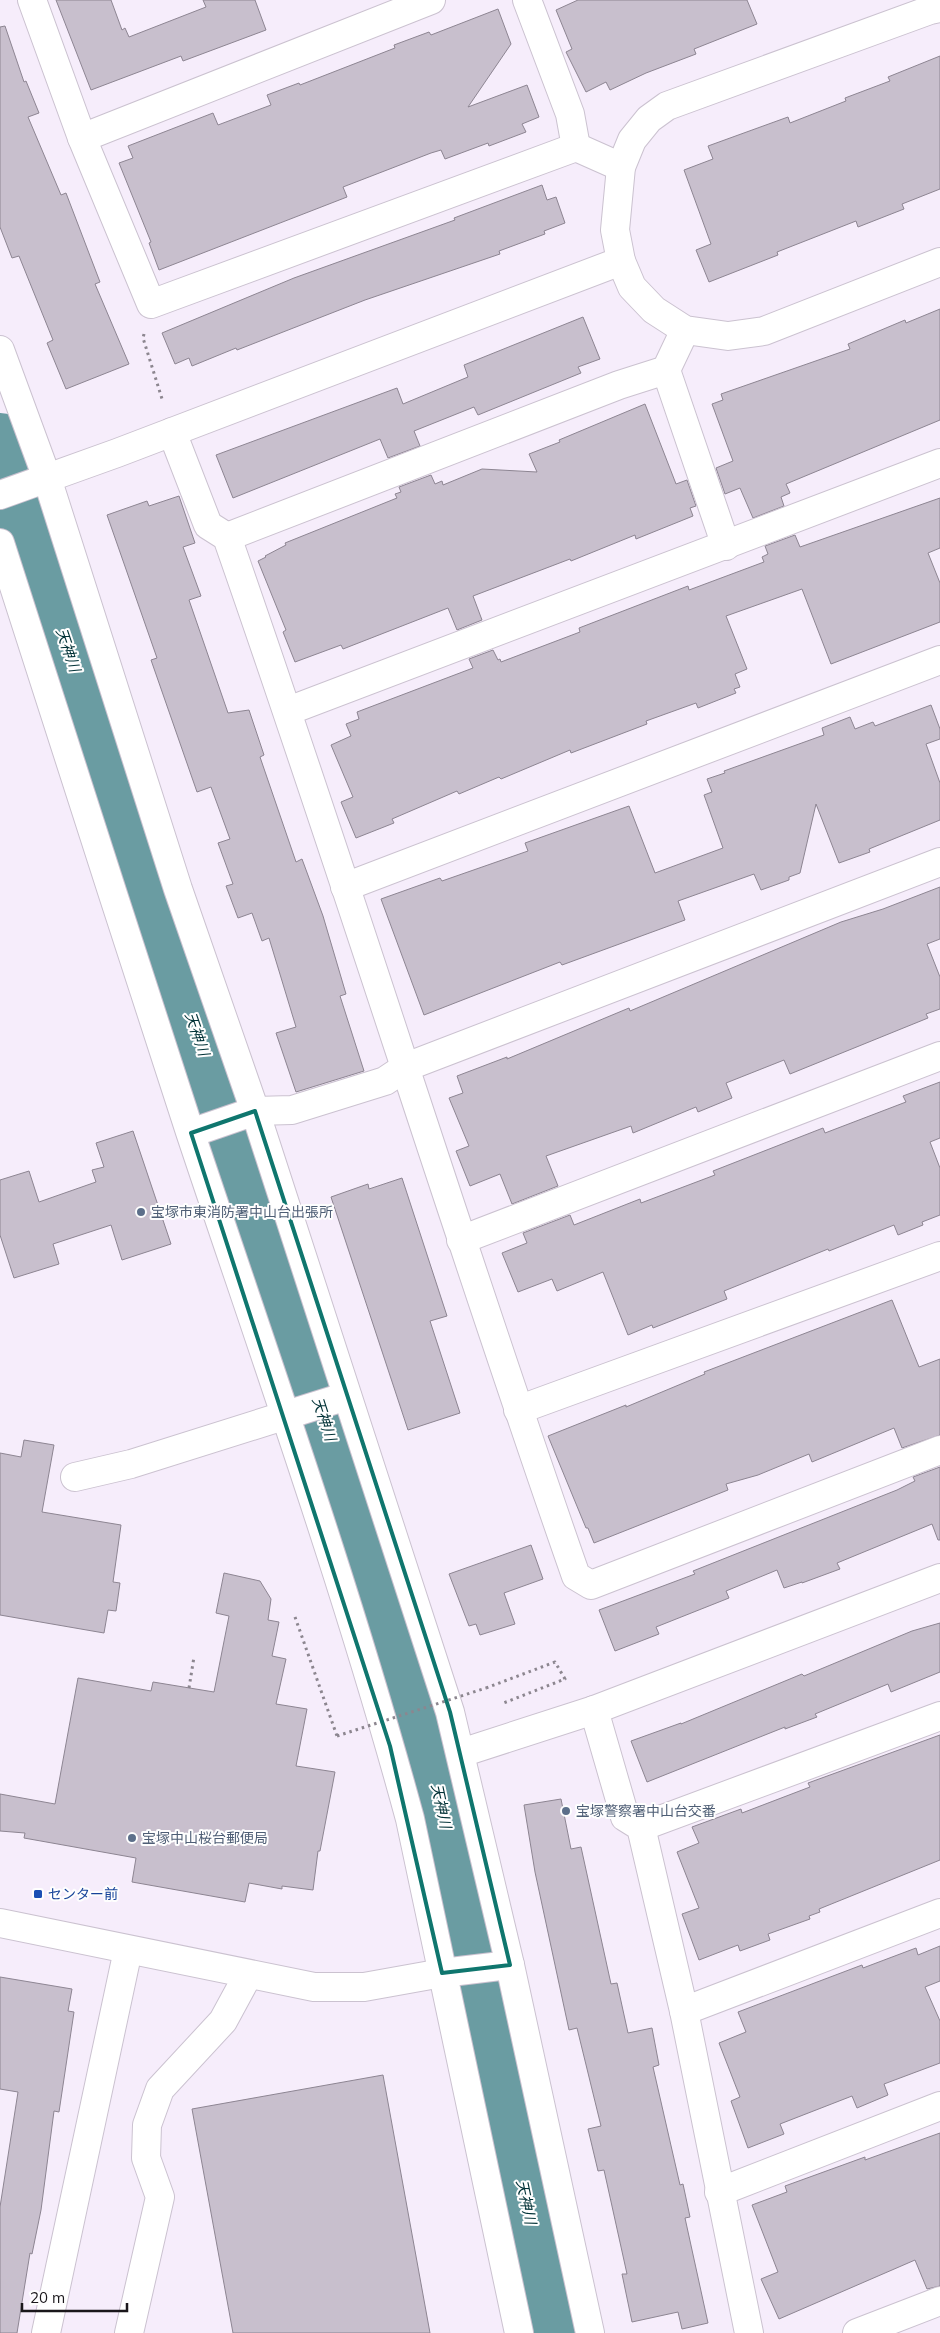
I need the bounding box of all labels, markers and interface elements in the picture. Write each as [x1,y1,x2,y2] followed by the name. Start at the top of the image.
[52,625,85,676] water label: 天神川
[181,1009,214,1060] water label: 天神川
[151,1203,333,1221] place label: 宝塚市東消防署中山台出張所
[135,1206,147,1218] marker: 宝塚市東消防署中山台出張所
[308,1395,341,1445] water label: 天神川
[428,1782,456,1832] water label: 天神川
[576,1802,716,1820] place label: 宝塚警察署中山台交番
[560,1805,572,1817] marker: 宝塚警察署中山台交番
[142,1829,268,1847] place label: 宝塚中山桜台郵便局
[126,1832,138,1844] marker: 宝塚中山桜台郵便局
[48,1885,118,1903] place label: センター前
[32,1888,44,1900] marker: センター前
[513,2178,541,2228] water label: 天神川
[22,2280,128,2312] scale bar
[30,2288,65,2307] text: 20 m

